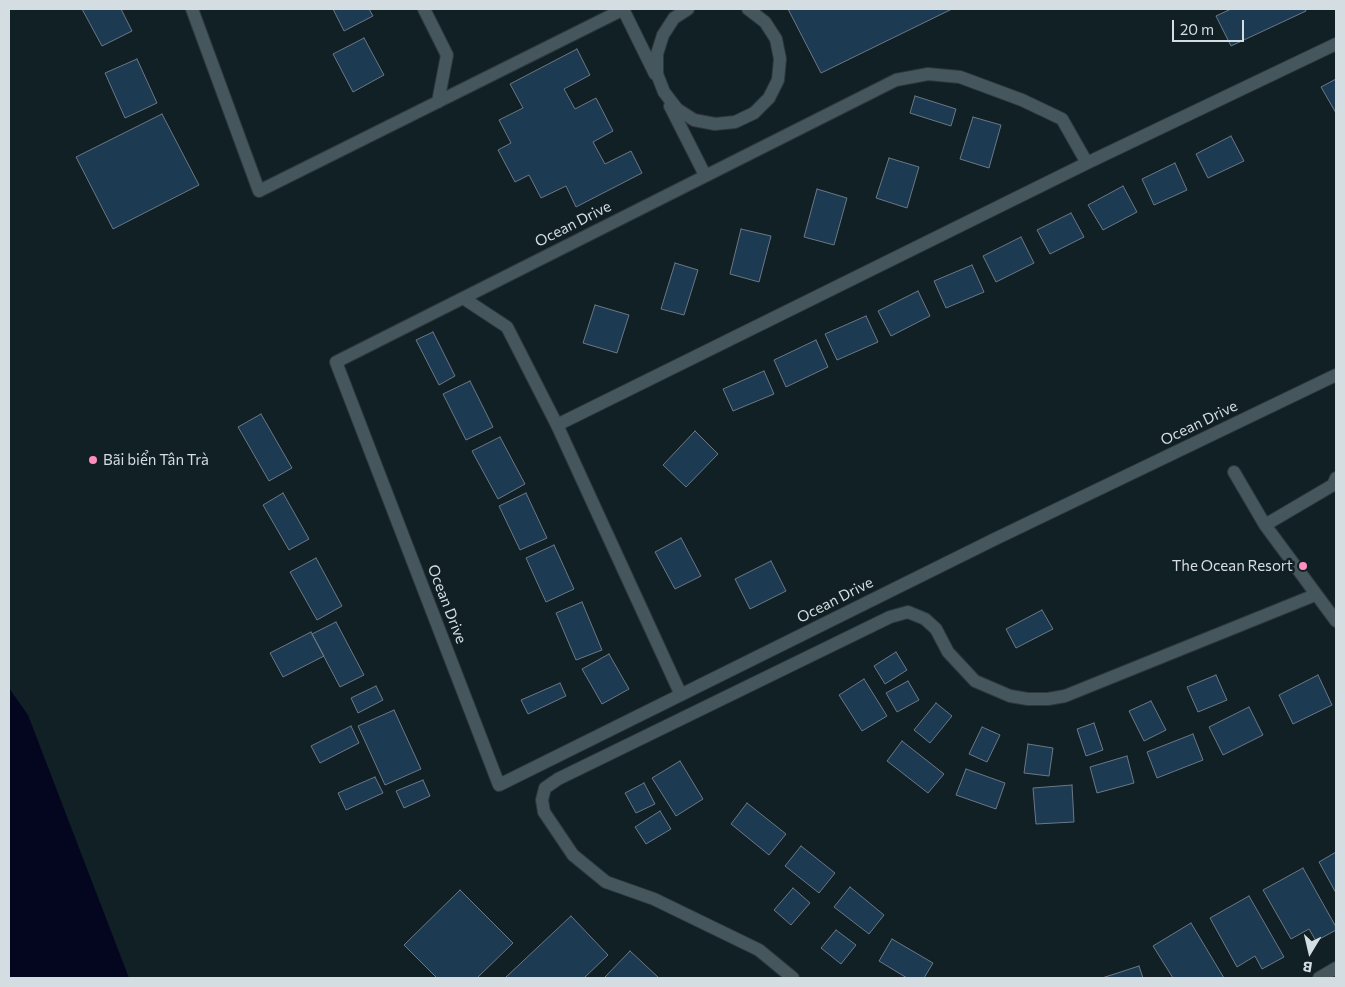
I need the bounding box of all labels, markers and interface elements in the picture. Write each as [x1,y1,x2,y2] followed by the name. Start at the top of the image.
[1175,10,1248,42] scale bar
[1180,20,1214,38] text: 20 m
[532,197,614,251] street label: Ocean Drive
[1158,397,1240,449] street label: Ocean Drive
[103,451,209,469] place label: Bãi biển Tân Trà
[87,454,99,466] marker: Bãi biển Tân Trà
[1172,557,1293,575] place label: The Ocean Resort
[1297,560,1309,572] marker: The Ocean Resort
[424,562,470,646] street label: Ocean Drive
[794,573,876,627] street label: Ocean Drive
[1285,927,1335,977] north arrow
[1302,958,1313,976] text: B

